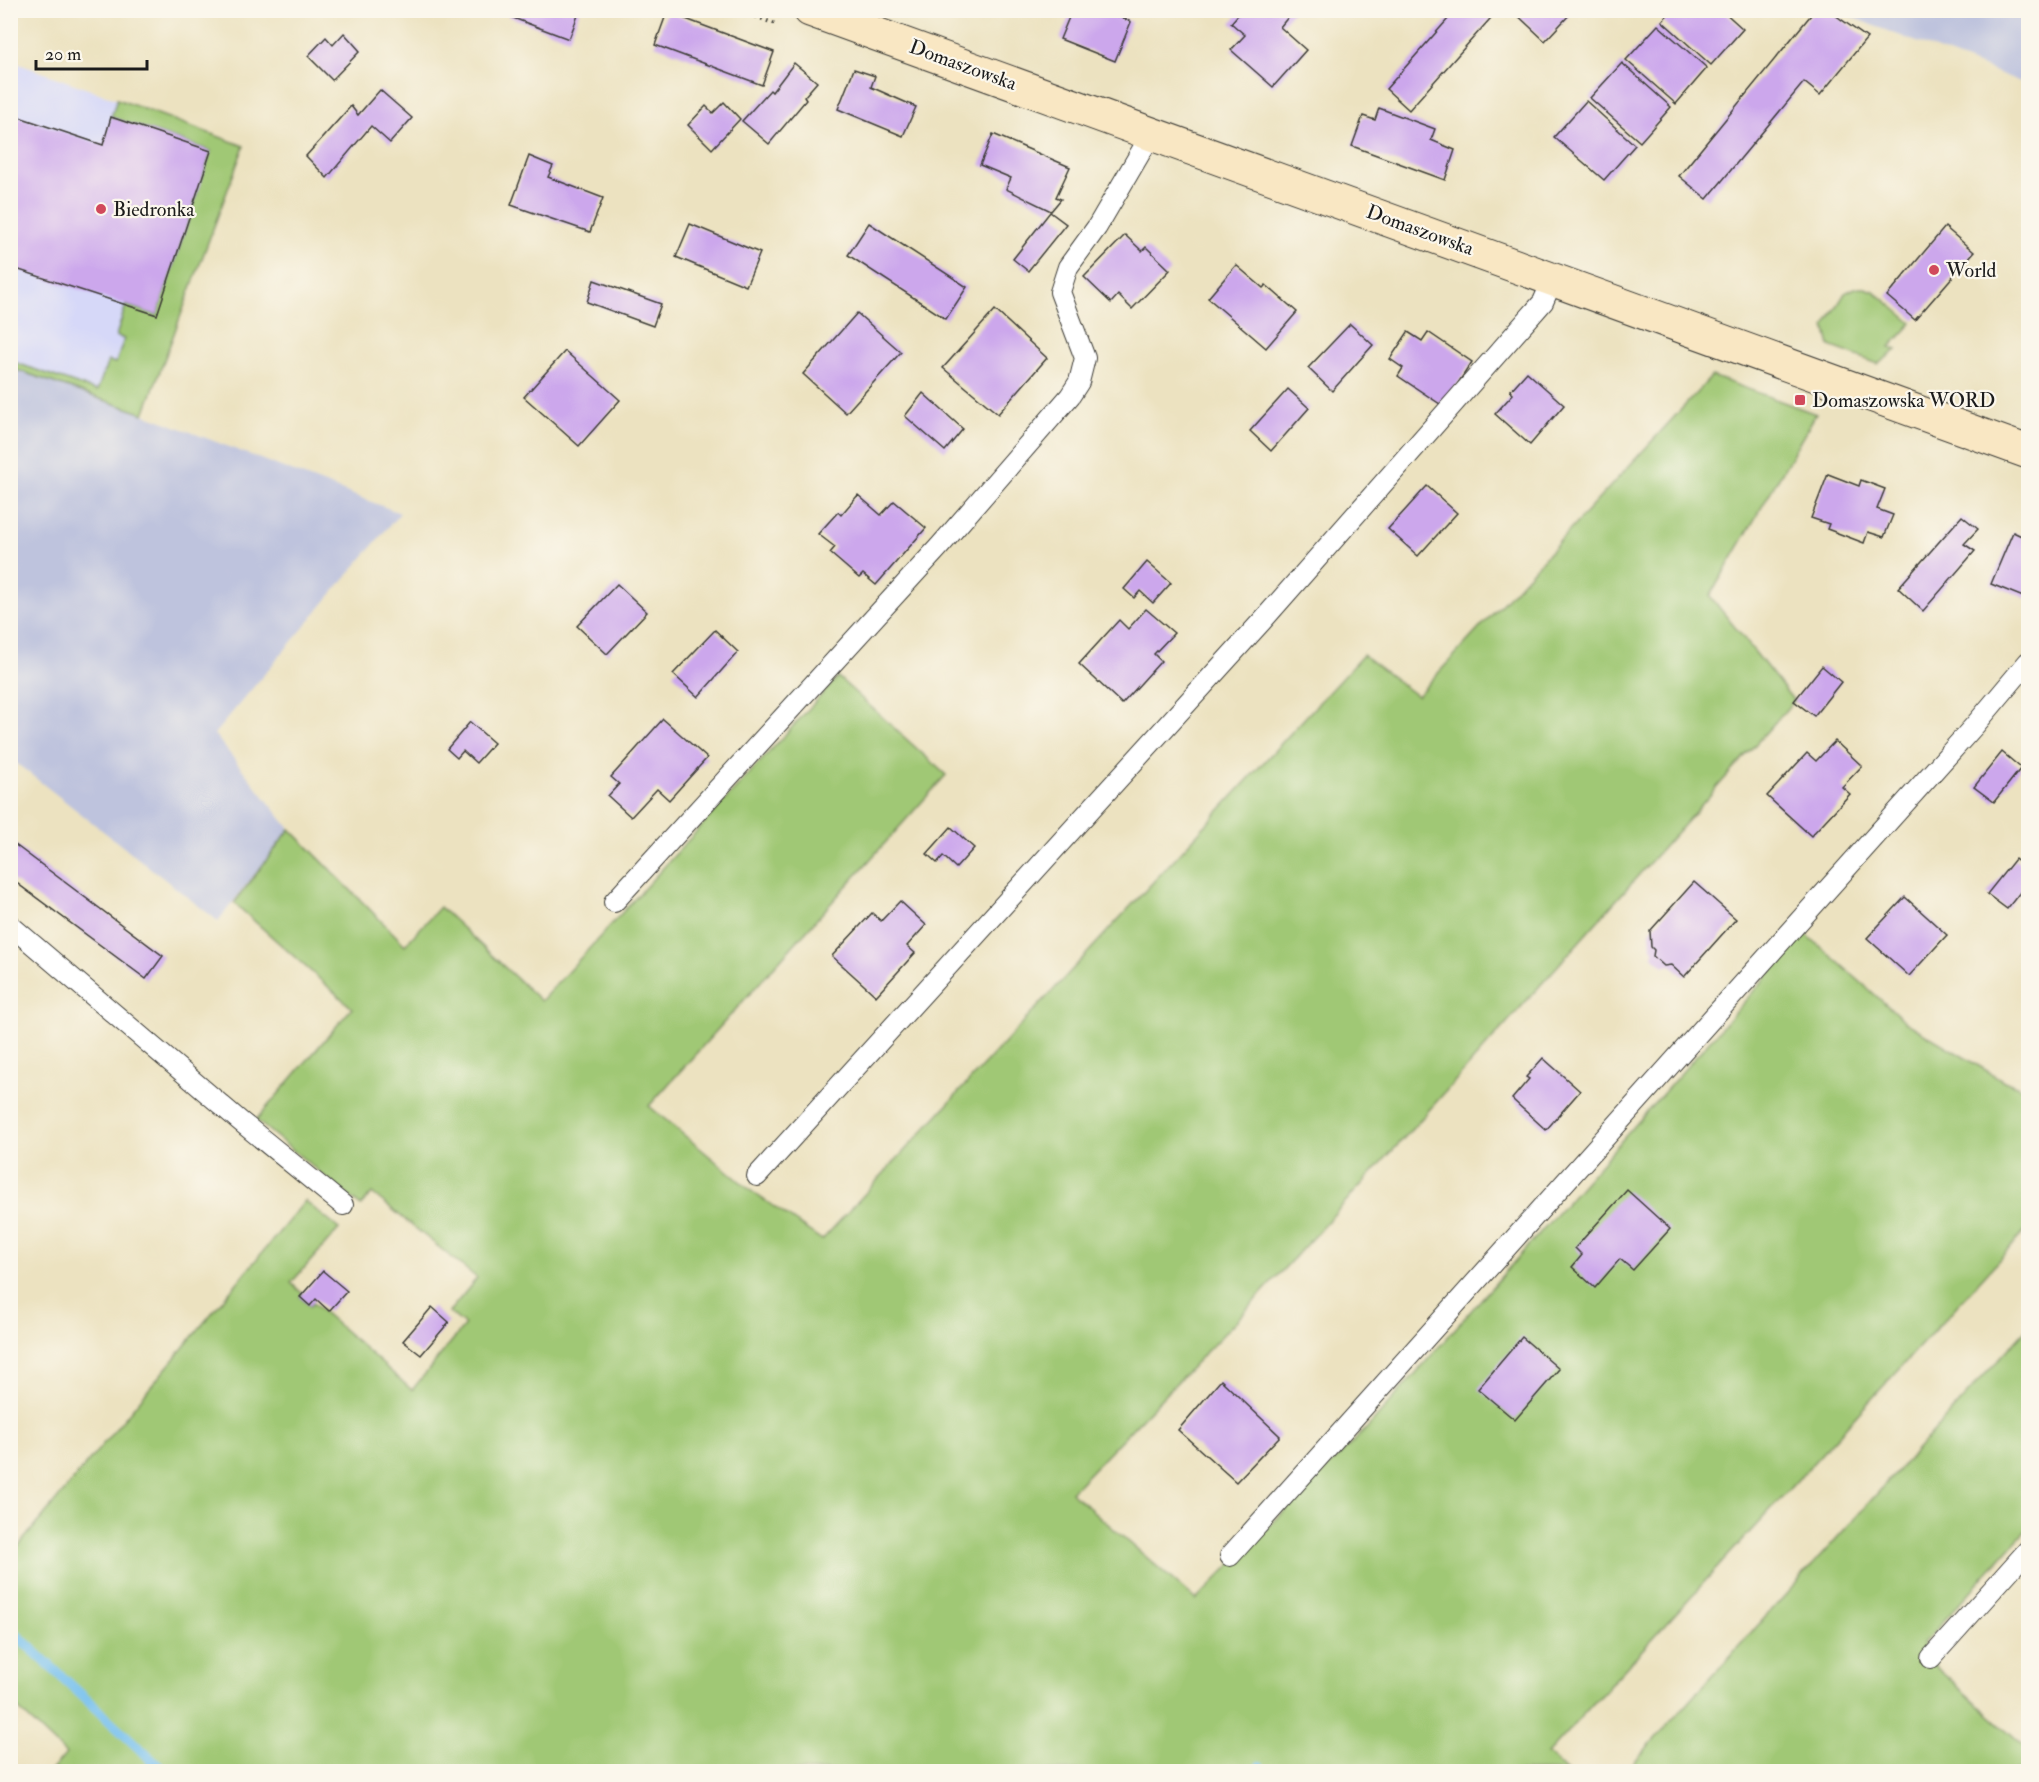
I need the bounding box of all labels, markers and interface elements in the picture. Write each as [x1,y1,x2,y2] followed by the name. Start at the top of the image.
[36,33,147,71] scale bar
[906,34,1021,96] street label: Domaszowska
[45,43,81,66] text: 20 m
[113,197,195,222] place label: Biedronka
[1363,199,1478,261] street label: Domaszowska
[94,202,108,216] marker: Biedronka
[1945,258,1997,283] place label: World
[1927,263,1941,277] marker: World
[1812,388,1995,413] place label: Domaszowska WORD
[1793,393,1807,407] marker: Domaszowska WORD

